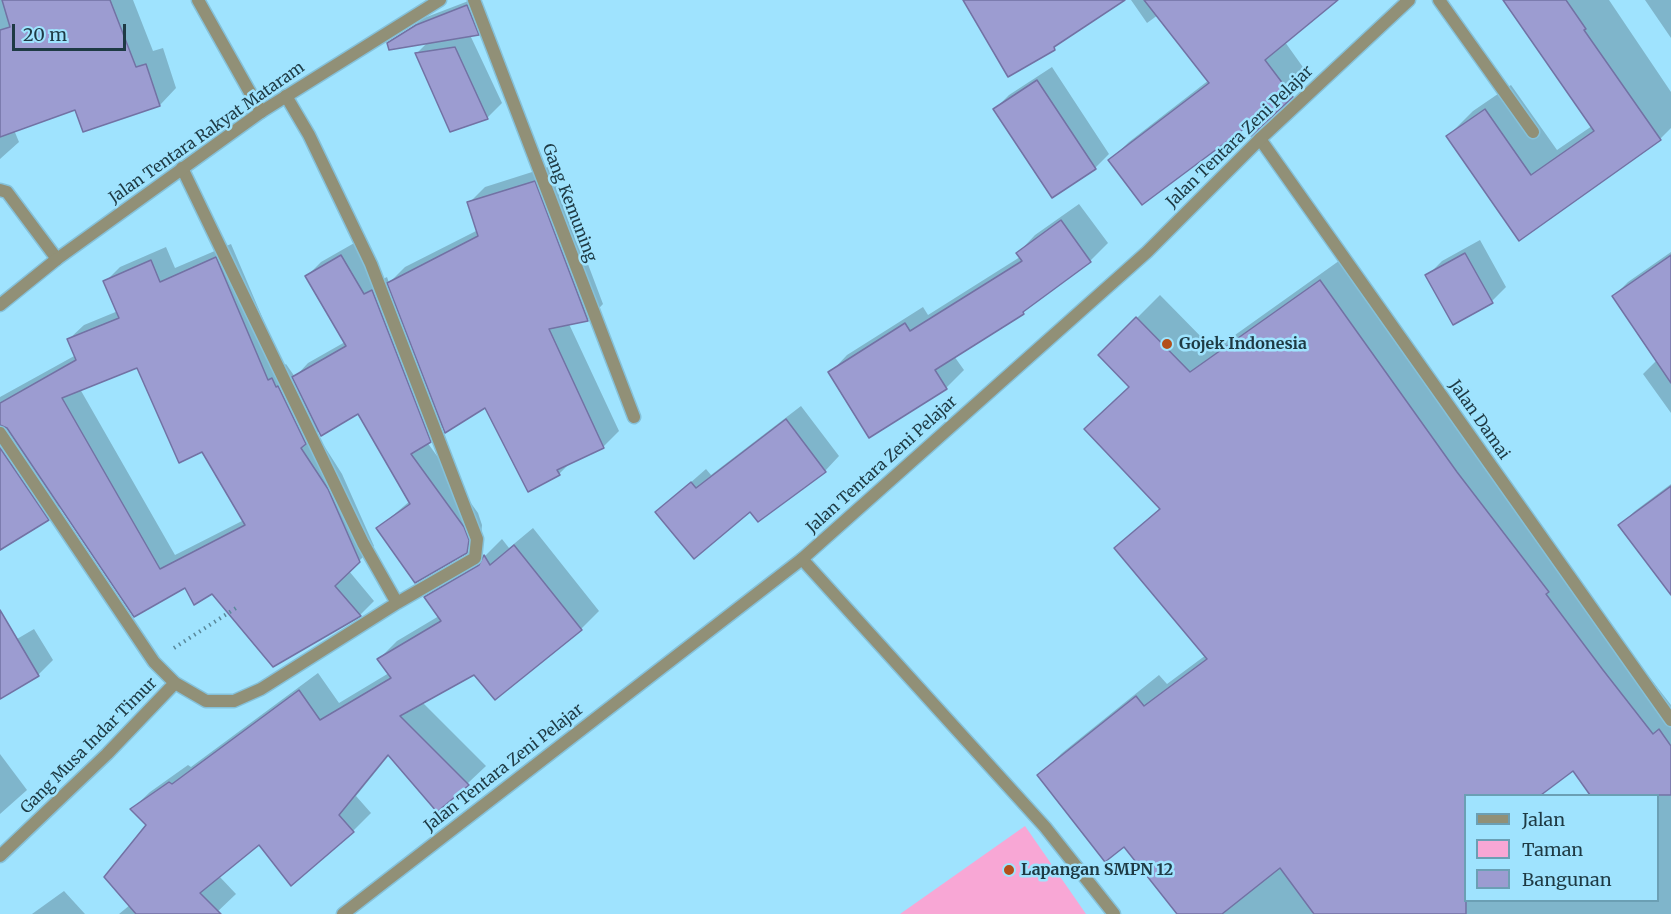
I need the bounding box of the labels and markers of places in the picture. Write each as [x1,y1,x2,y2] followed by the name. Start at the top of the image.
[1179,334,1307,354] place label: Gojek Indonesia
[1160,337,1174,351] marker: Gojek Indonesia
[1021,860,1173,880] place label: Lapangan SMPN 12
[1002,863,1016,877] marker: Lapangan SMPN 12

